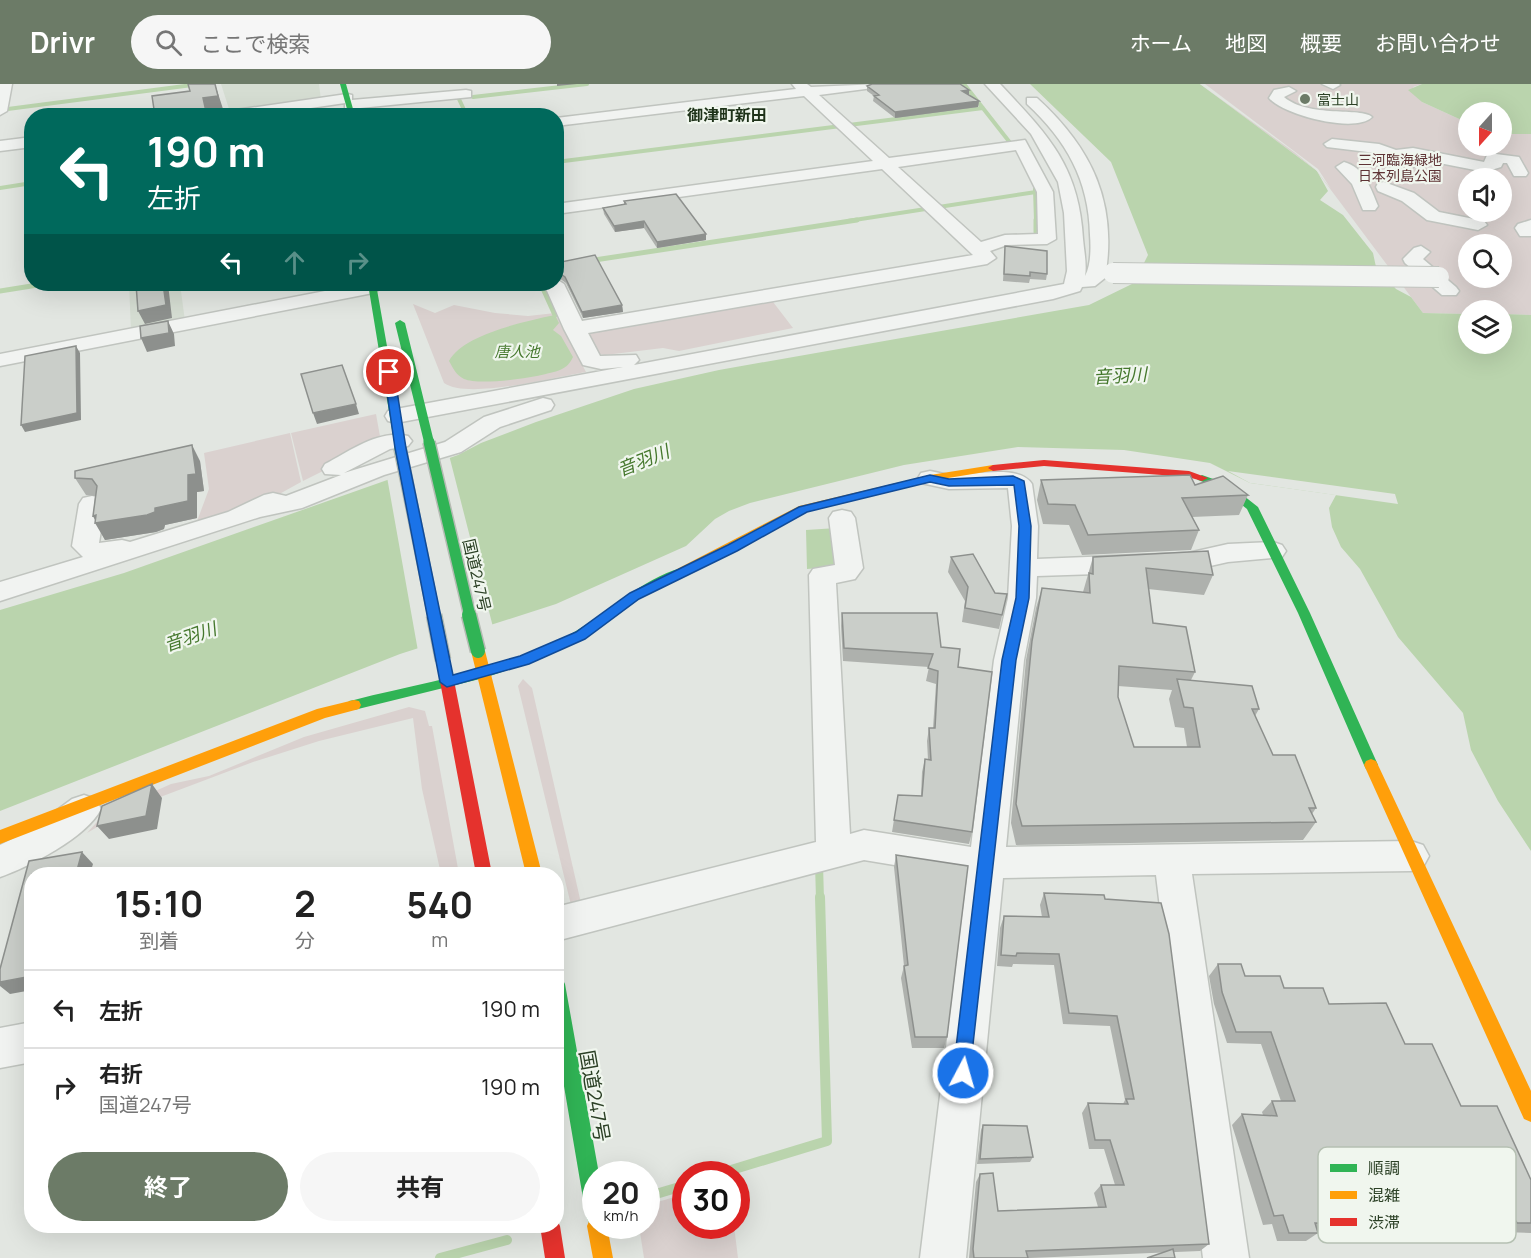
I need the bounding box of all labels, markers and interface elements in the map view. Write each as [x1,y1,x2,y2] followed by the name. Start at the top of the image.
[131,15,551,69] search box
[30,23,95,61] text: Drivr
[152,26,185,59] icon: search
[200,29,310,59] text: ここで検索
[1130,29,1192,57] text: ホーム
[1225,29,1267,57] text: 地図
[1300,29,1342,57] text: 概要
[1375,29,1501,57] text: お問い合わせ
[1317,90,1359,109] place label: 富士山
[1298,92,1312,106] marker: 富士山
[1458,102,1512,156] north arrow
[1458,102,1512,354] map controls
[687,104,767,126] district label: 御津町新田
[147,122,265,180] text: 190 m
[48,132,126,210] icon: left
[1358,150,1442,185] park label: 三河臨海緑地 日本列島公園
[1458,168,1512,222] button: sound
[147,179,201,216] text: 左折
[1458,234,1512,288] button: search
[215,246,248,279] icon: left
[278,246,311,279] icon: ahead
[341,246,374,279] icon: right
[1458,300,1512,354] button: layers
[494,341,541,362] water label: 唐人池
[363,346,414,397] pin
[372,355,405,388] icon: arrive
[1092,361,1150,388] water label: 音羽川
[613,438,674,481] water label: 音羽川
[458,536,496,614] street label: 国道247号
[161,615,221,656] water label: 音羽川
[115,879,203,928] text: 15:10
[294,879,316,928] text: 2
[407,880,473,929] text: 540
[431,926,448,953] text: m
[139,927,179,954] text: 到着
[295,927,315,954] text: 分
[48,993,81,1026] icon: left
[481,994,540,1024] text: 190 m
[99,996,143,1026] text: 左折
[931,1041,995,1105] position arrow
[574,1048,616,1144] street label: 国道247号
[99,1059,143,1089] text: 右折
[48,1071,81,1104] icon: right
[481,1072,540,1102] text: 190 m
[99,1091,192,1118] text: 国道247号
[1318,1147,1516,1243] legend
[48,1152,288,1221] button: 終了
[300,1152,540,1221] button: 共有
[1368,1157,1400,1179] text: 順調
[672,1161,750,1239] speed limit sign: 30
[602,1172,640,1213] text: 20
[1368,1184,1400,1206] text: 混雑
[604,1205,638,1226] text: km/h
[1368,1211,1400,1233] text: 渋滞

